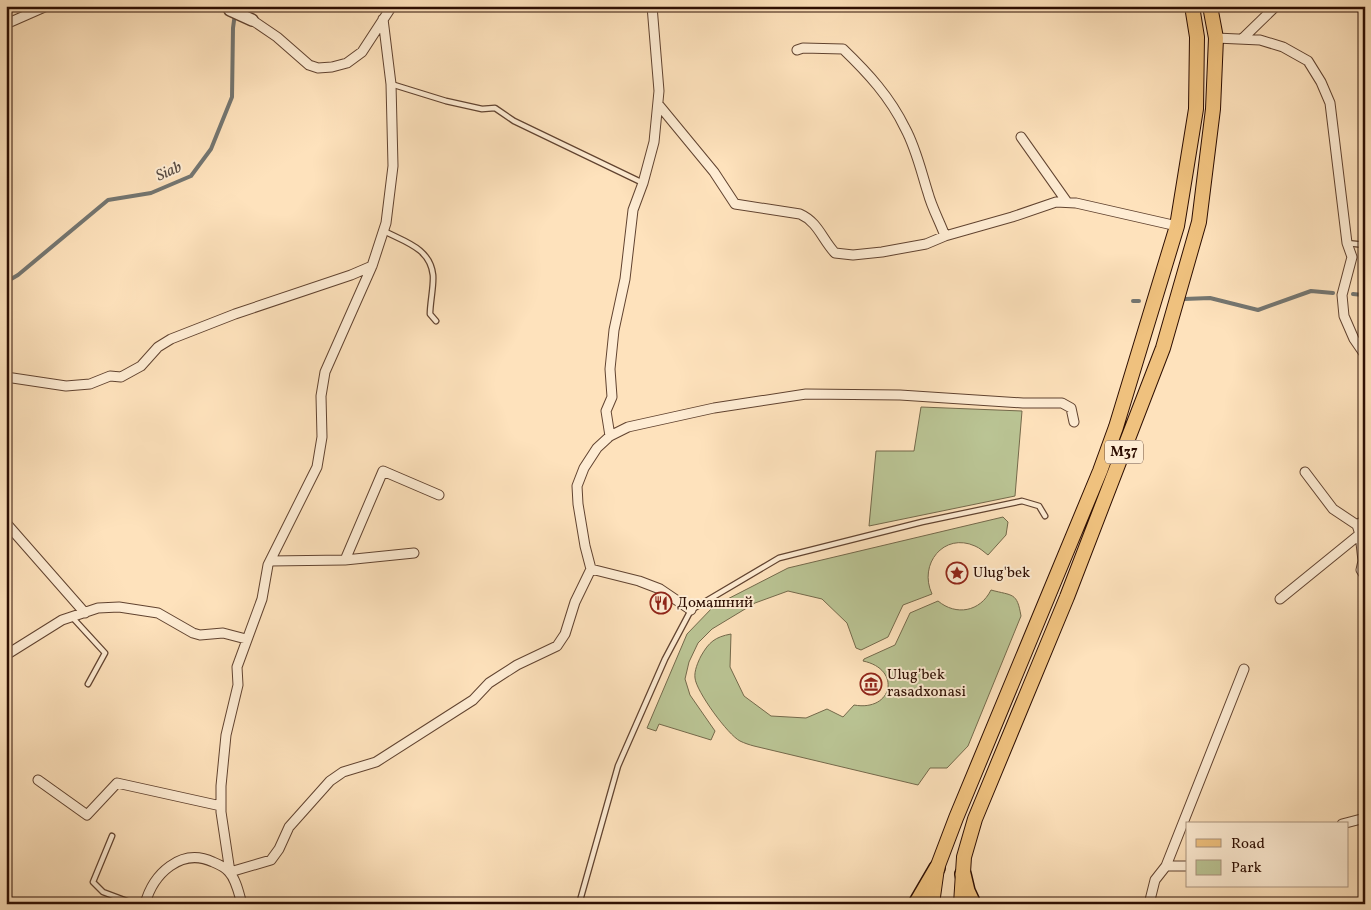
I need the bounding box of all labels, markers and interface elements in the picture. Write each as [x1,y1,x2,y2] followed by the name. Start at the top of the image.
[153,157,185,187] water label: Siab
[1105,441,1143,464] road number: M37
[945,561,969,585] place icon: Ulug'bek
[973,563,1030,584] place label: Ulug'bek
[649,591,673,615] restaurant icon: Домашний
[677,593,753,614] place label: Домашний
[887,665,966,703] place label: Ulug’bek rasadxonasi
[859,672,883,696] museum icon: Ulug’bek rasadxonasi
[1186,822,1348,888] legend
[1231,834,1265,855] text: Road
[1231,858,1262,879] text: Park

